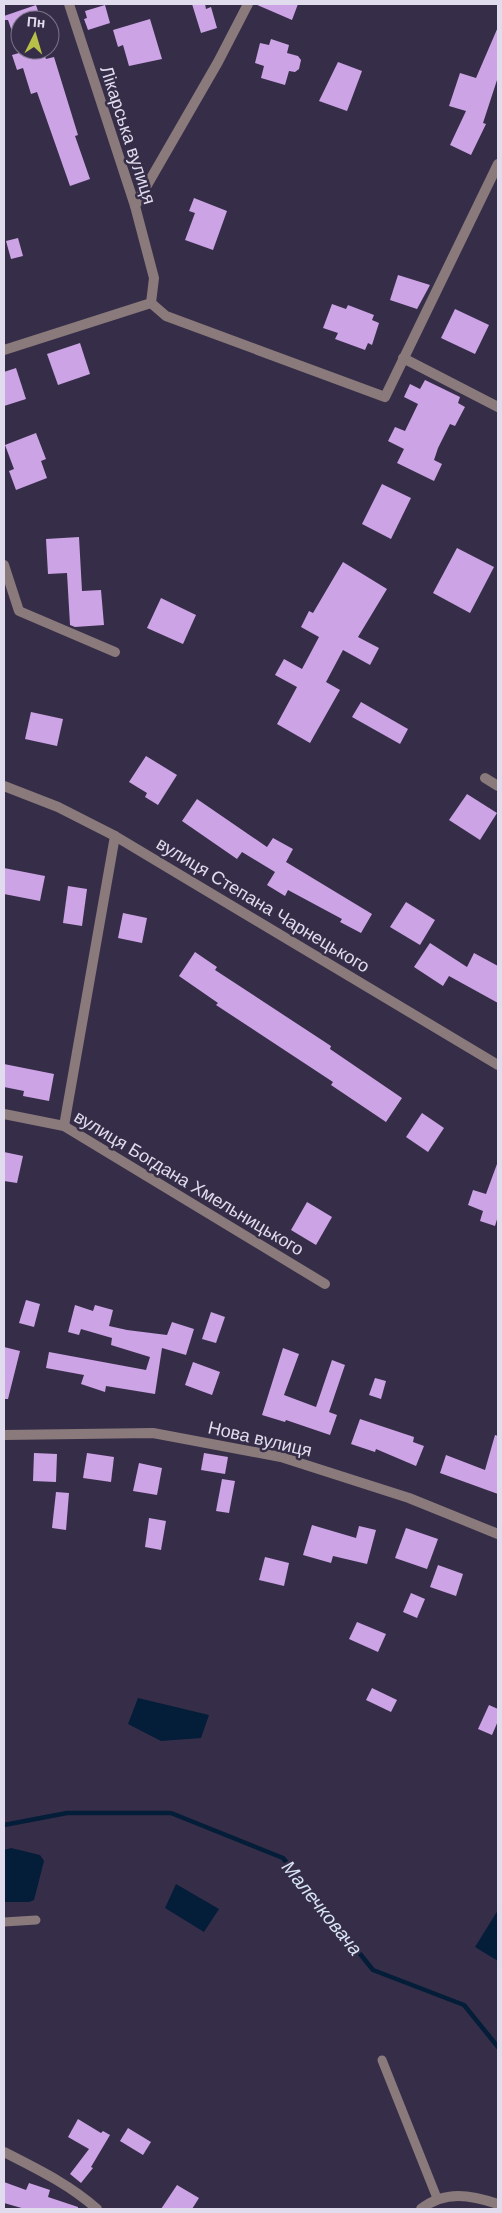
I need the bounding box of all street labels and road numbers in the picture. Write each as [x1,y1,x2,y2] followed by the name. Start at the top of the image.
[96,63,160,207] street label: Лікарська вулиця
[153,833,373,977] street label: вулиця Степана Чарнецького
[71,1106,307,1260] street label: вулиця Богдана Хмельницького
[206,1417,314,1461] street label: Нова вулиця

